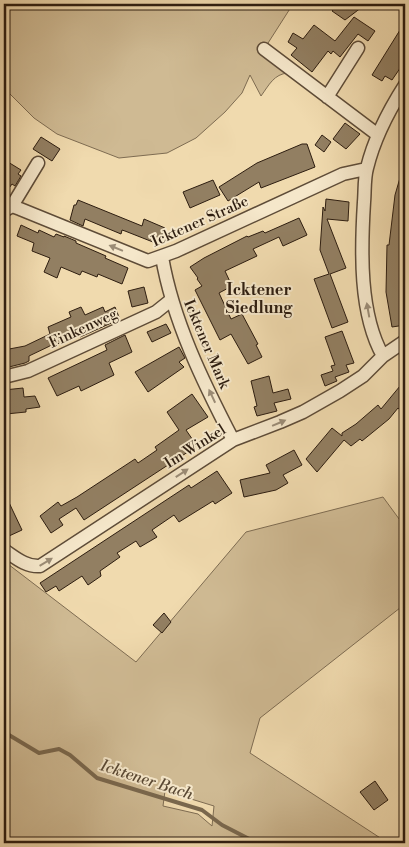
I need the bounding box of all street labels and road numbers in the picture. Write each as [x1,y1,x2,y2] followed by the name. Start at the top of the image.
[149,192,252,251] street label: Icktener Straße
[179,297,234,393] street label: Icktener Mark
[46,304,121,353] street label: Finkenweg
[161,420,230,473] street label: Im Winkel

